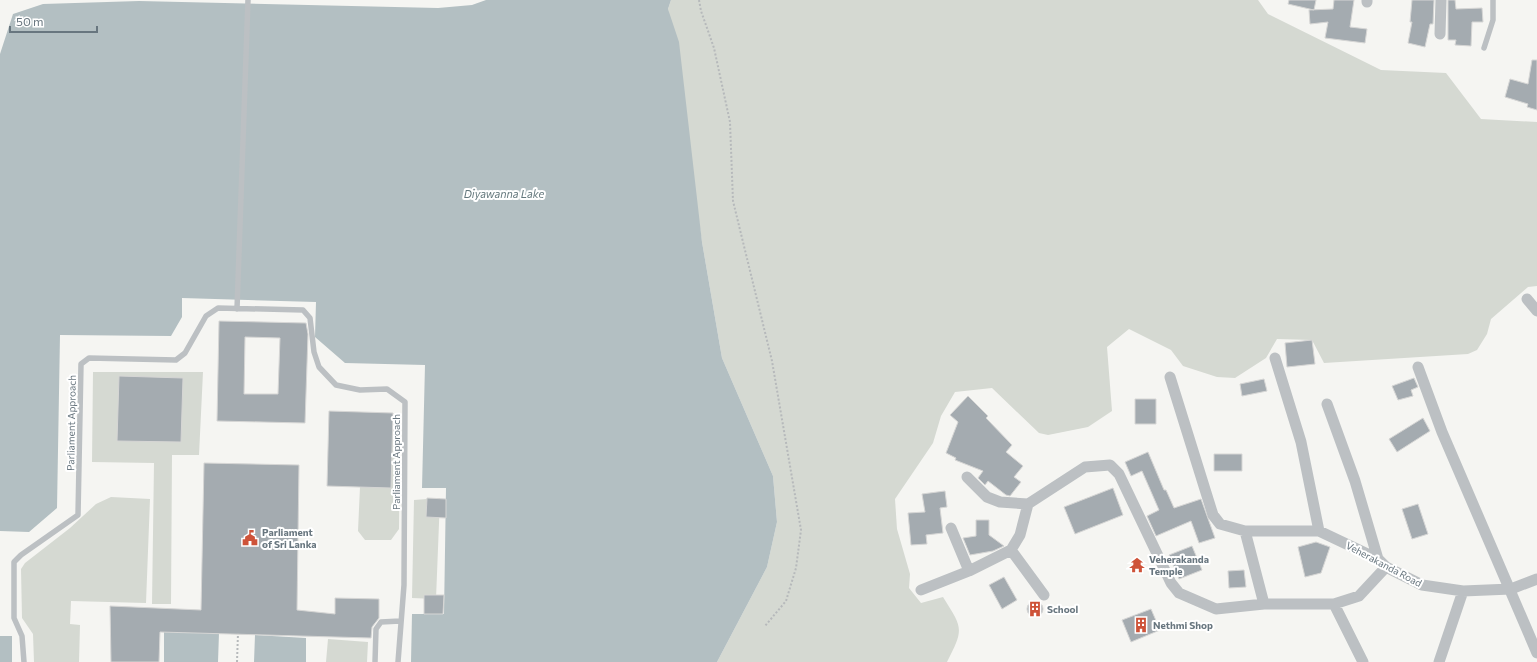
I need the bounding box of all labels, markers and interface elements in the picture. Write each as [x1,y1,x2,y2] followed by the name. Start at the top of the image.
[10,8,97,34] scale bar
[16,14,44,28] text: 50 m
[464,187,544,200] water label: Diyawanna Lake
[64,375,78,471] street label: Parliament Approach
[390,414,402,510] street label: Parliament Approach
[262,526,317,550] place label: Parliament of Sri Lanka
[241,529,259,547] public building icon: Parliament of Sri Lanka
[1344,539,1424,589] street label: Veherakanda Road
[1149,553,1209,577] place label: Veherakanda Temple
[1128,556,1146,574] temple icon: Veherakanda Temple
[1026,600,1044,618] building icon: School
[1047,603,1079,615] place label: School
[1132,616,1150,634] building icon: Nethmi Shop
[1153,619,1213,631] place label: Nethmi Shop

